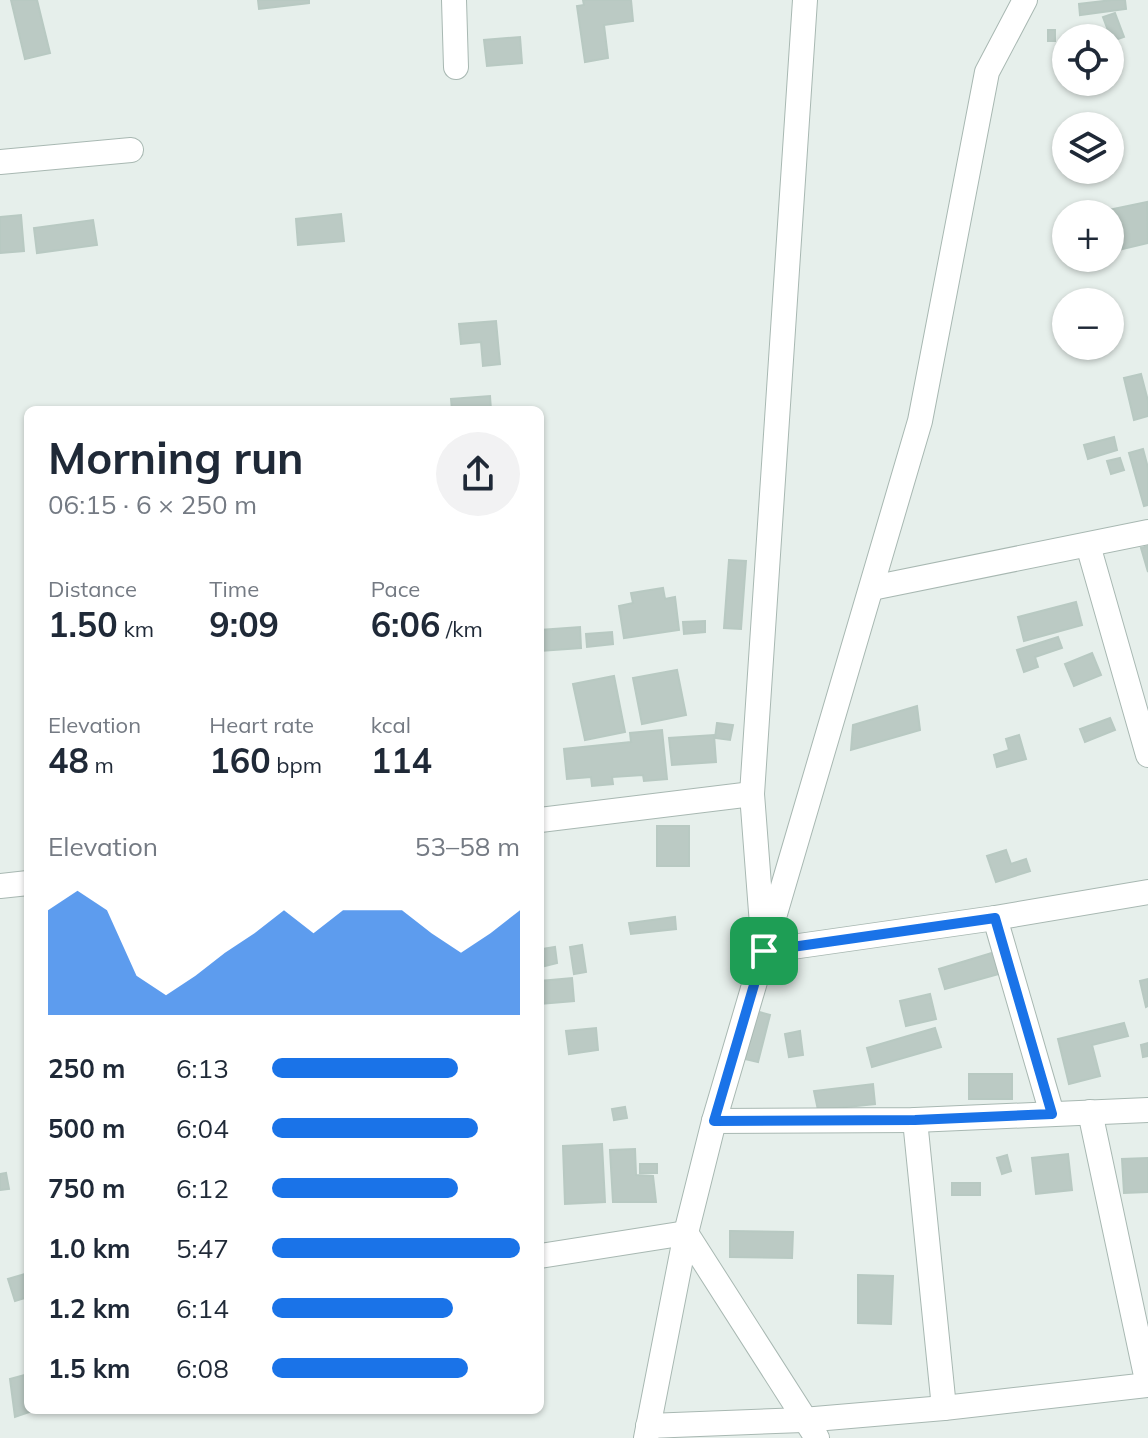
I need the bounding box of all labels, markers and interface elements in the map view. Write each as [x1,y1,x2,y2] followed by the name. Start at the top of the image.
[1052,24,1124,360] map controls
[1052,24,1124,96] button: locate
[1052,112,1124,184] button: layers
[1052,200,1124,272] button: +
[1052,288,1124,360] button: −
[48,430,304,485] text: Morning run
[436,432,520,516] button: share
[48,488,257,521] text: 06:15 · 6 × 250 m
[48,575,137,603] text: Distance
[209,575,259,603] text: Time
[371,575,420,603] text: Pace
[48,603,118,646] text: 1.50
[209,603,279,646] text: 9:09
[371,603,440,646] text: 6:06
[118,615,154,643] text: km
[440,615,483,643] text: /km
[48,711,141,739] text: Elevation
[209,711,314,739] text: Heart rate
[371,711,411,739] text: kcal
[48,739,89,782] text: 48
[209,739,271,782] text: 160
[371,739,432,782] text: 114
[89,751,114,779] text: m
[271,751,322,779] text: bpm
[48,830,158,863] text: Elevation
[415,830,520,863] text: 53–58 m
[730,917,798,985] pin
[742,929,786,973] icon: arrive
[48,1052,125,1085] text: 250 m
[176,1052,229,1085] text: 6:13
[48,1112,125,1145] text: 500 m
[176,1112,229,1145] text: 6:04
[48,1172,125,1205] text: 750 m
[176,1172,229,1205] text: 6:12
[48,1232,131,1265] text: 1.0 km
[176,1232,229,1265] text: 5:47
[48,1292,131,1325] text: 1.2 km
[176,1292,229,1325] text: 6:14
[48,1352,131,1385] text: 1.5 km
[176,1352,229,1385] text: 6:08

